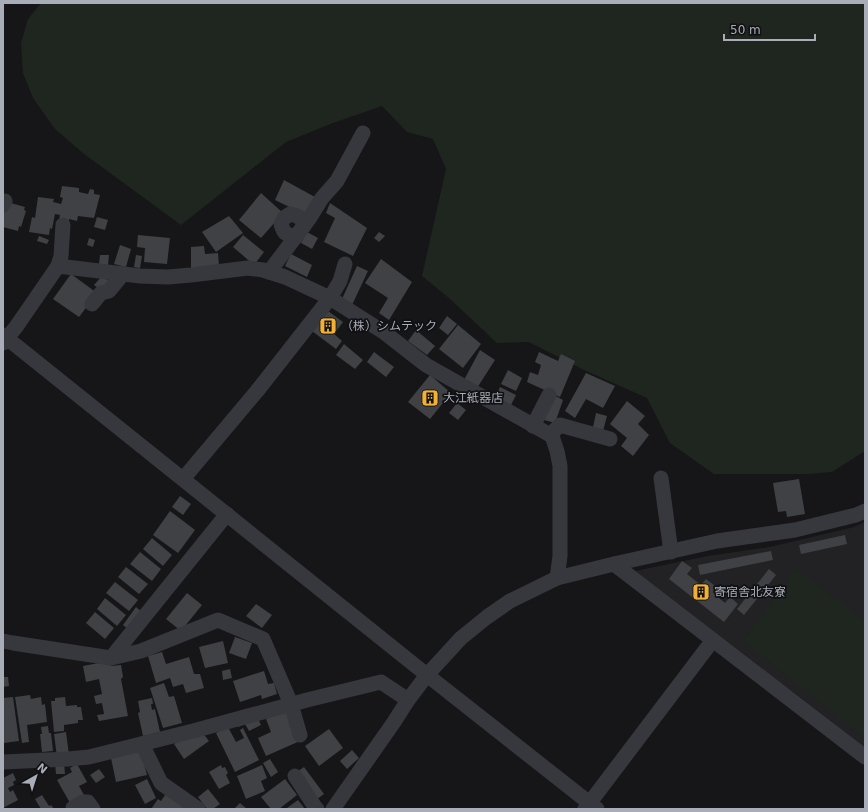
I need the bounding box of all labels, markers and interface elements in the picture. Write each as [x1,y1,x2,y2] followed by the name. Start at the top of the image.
[724,16,815,42] scale bar
[730,23,761,37] text: 50 m
[318,316,338,336] building icon: （株）シムテック
[341,319,437,333] place label: （株）シムテック
[420,388,440,408] building icon: 大江紙器店
[443,391,503,405] place label: 大江紙器店
[691,582,711,602] building icon: 寄宿舎北友寮
[714,585,786,599] place label: 寄宿舎北友寮
[16,756,56,796] north arrow
[34,761,50,777] text: N

